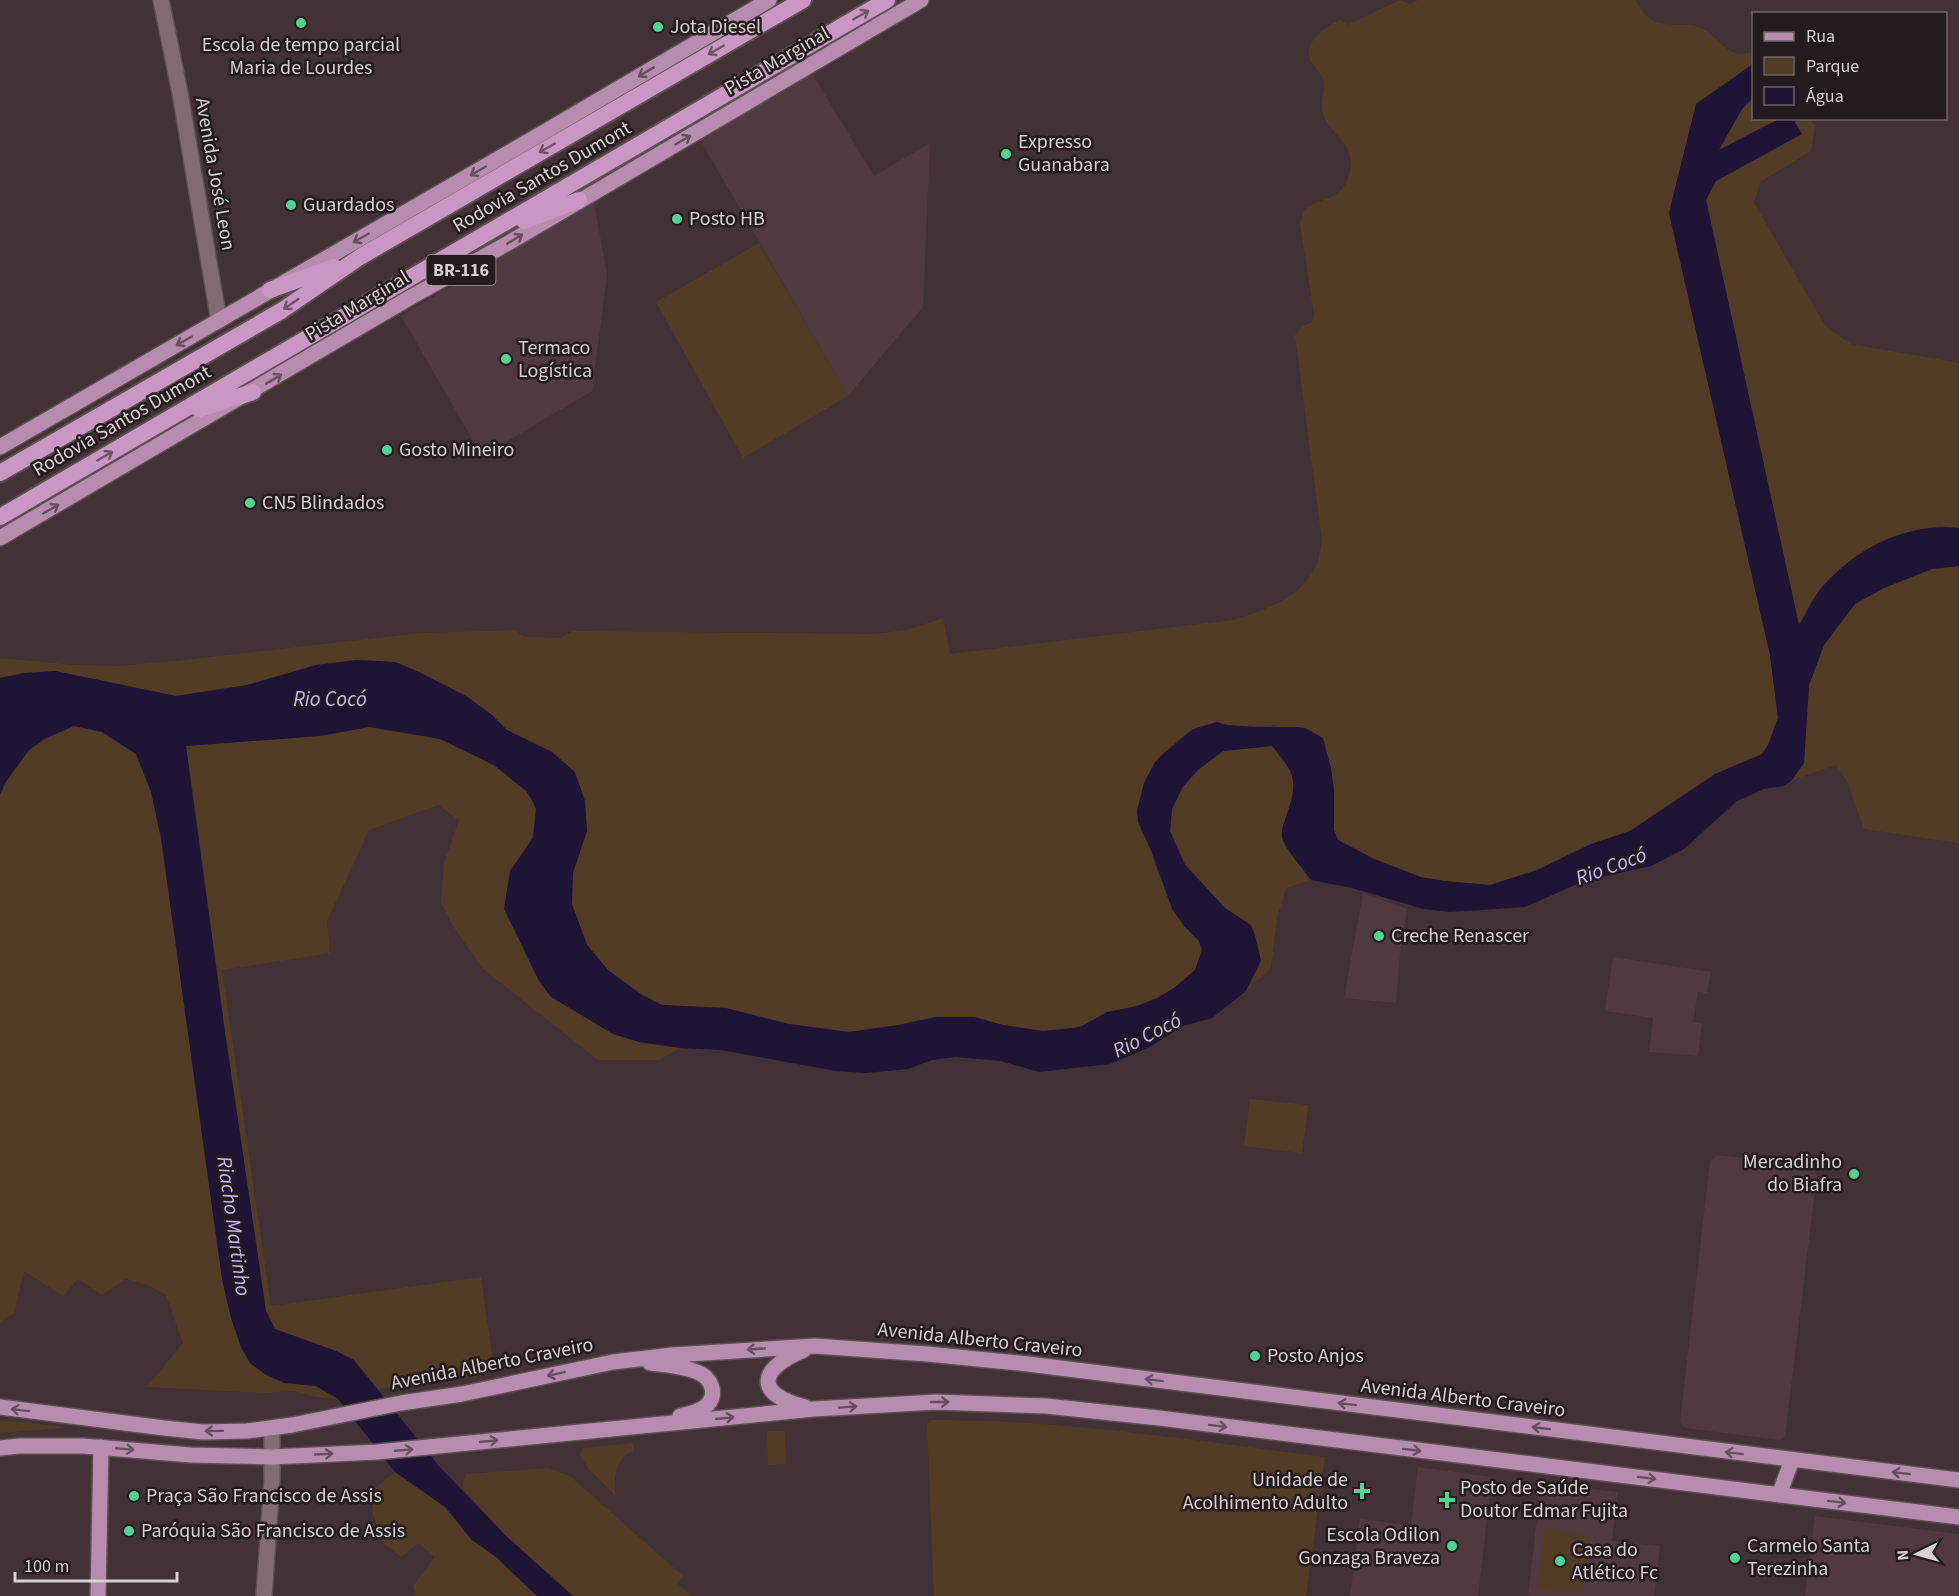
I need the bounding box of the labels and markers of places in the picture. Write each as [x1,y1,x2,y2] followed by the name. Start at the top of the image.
[670,13,761,41] place label: Jota Diesel
[294,16,308,30] marker: Escola de tempo parcial Maria de Lourdes
[651,20,665,34] marker: Jota Diesel
[202,31,400,82] place label: Escola de tempo parcial Maria de Lourdes
[1018,128,1110,179] place label: Expresso Guanabara
[999,147,1013,161] marker: Expresso Guanabara
[303,191,395,219] place label: Guardados
[284,198,298,212] marker: Guardados
[689,205,765,233] place label: Posto HB
[670,212,684,226] marker: Posto HB
[518,334,592,385] place label: Termaco Logística
[499,352,513,366] marker: Termaco Logística
[399,436,514,464] place label: Gosto Mineiro
[380,443,394,457] marker: Gosto Mineiro
[262,489,384,517] place label: CN5 Blindados
[243,496,257,510] marker: CN5 Blindados
[1391,922,1529,950] place label: Creche Renascer
[1372,929,1386,943] marker: Creche Renascer
[1743,1148,1842,1199] place label: Mercadinho do Biafra
[1847,1167,1861,1181] marker: Mercadinho do Biafra
[1267,1342,1364,1370] place label: Posto Anjos
[1248,1349,1262,1363] marker: Posto Anjos
[1183,1466,1348,1517] place label: Unidade de Acolhimento Adulto
[1460,1474,1628,1525] place label: Posto de Saúde Doutor Edmar Fujita
[146,1482,382,1510] place label: Praça São Francisco de Assis
[1353,1482,1371,1500] marker: Unidade de Acolhimento Adulto
[127,1489,141,1503] marker: Praça São Francisco de Assis
[1438,1491,1456,1509] marker: Posto de Saúde Doutor Edmar Fujita
[141,1517,405,1545] place label: Paróquia São Francisco de Assis
[1298,1521,1440,1572] place label: Escola Odilon Gonzaga Braveza
[122,1524,136,1538] marker: Paróquia São Francisco de Assis
[1747,1532,1870,1583] place label: Carmelo Santa Terezinha
[1572,1536,1658,1587] place label: Casa do Atlético Fc
[1445,1539,1459,1553] marker: Escola Odilon Gonzaga Braveza
[1728,1551,1742,1565] marker: Carmelo Santa Terezinha
[1553,1554,1567,1568] marker: Casa do Atlético Fc

